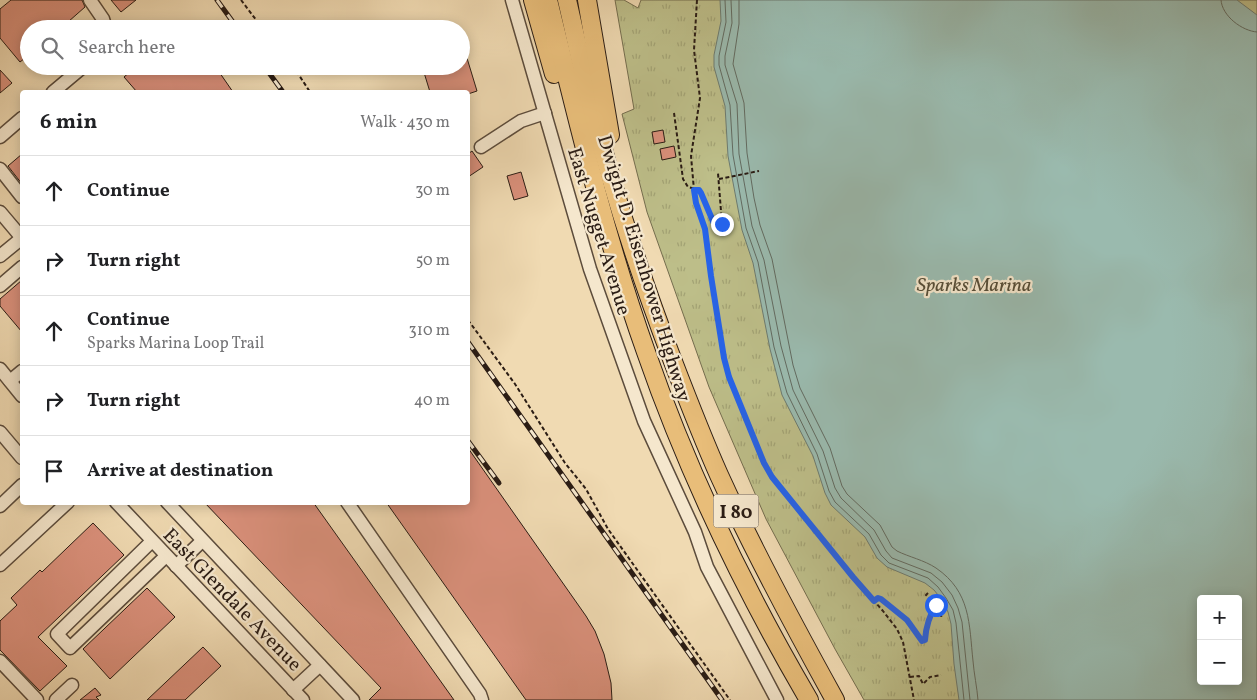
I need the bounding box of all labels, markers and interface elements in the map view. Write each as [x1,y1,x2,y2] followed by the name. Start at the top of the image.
[20,20,470,75] search box
[38,34,66,62] icon: search
[78,35,175,61] text: Search here
[40,108,97,137] text: 6 min
[360,112,450,134] text: Walk · 430 m
[589,132,697,406] street label: Dwight D. Eisenhower Highway
[559,144,637,319] street label: East Nugget Avenue
[40,177,68,205] icon: ahead
[87,178,170,204] text: Continue
[415,180,450,202] text: 30 m
[711,213,734,236] route end
[40,247,68,275] icon: right
[87,248,180,274] text: Turn right
[416,250,450,272] text: 50 m
[917,272,1031,300] park label: Sparks Marina
[87,307,170,333] text: Continue
[40,317,68,345] icon: ahead
[409,320,450,342] text: 310 m
[87,333,264,355] text: Sparks Marina Loop Trail
[40,387,68,415] icon: right
[87,388,180,414] text: Turn right
[414,390,450,412] text: 40 m
[40,457,68,485] icon: arrive
[87,458,273,484] text: Arrive at destination
[714,494,758,528] road number: I 80
[156,522,308,678] street label: East Glendale Avenue
[925,594,948,617] route start
[1197,595,1242,685] map controls
[1197,595,1242,640] button: +
[1197,640,1242,685] button: −

